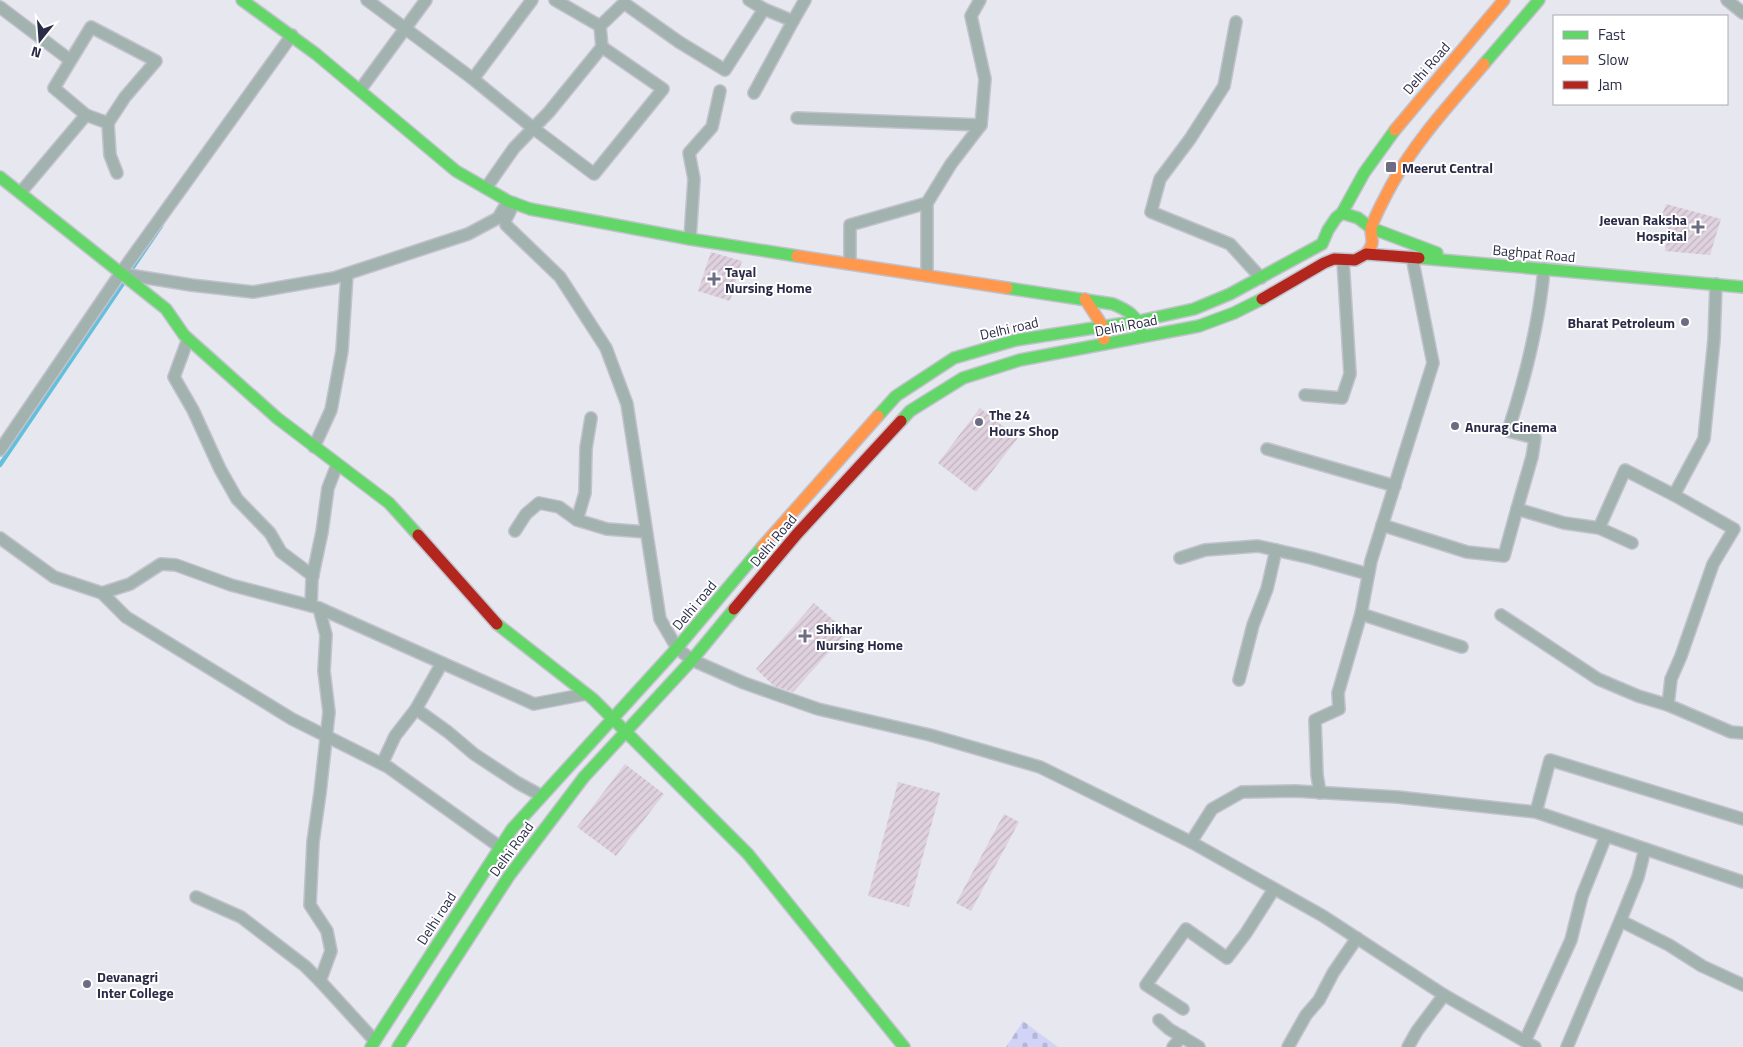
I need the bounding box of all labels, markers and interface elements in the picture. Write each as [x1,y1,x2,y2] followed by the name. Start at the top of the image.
[15,15,65,65] north arrow
[1553,15,1728,105] legend
[1598,23,1626,46] text: Fast
[1397,37,1455,99] street label: Delhi Road
[28,41,44,64] text: N
[1598,48,1629,71] text: Slow
[1598,73,1622,96] text: Jam
[1402,157,1493,178] place label: Meerut Central
[1384,160,1398,174] marker: Meerut Central
[1599,209,1687,246] place label: Jeevan Raksha Hospital
[1691,220,1705,234] marker: Jeevan Raksha Hospital
[1492,239,1576,267] street label: Baghpat Road
[725,261,812,298] place label: Tayal Nursing Home
[707,272,721,286] marker: Tayal Nursing Home
[1093,309,1159,341] street label: Delhi Road
[978,311,1040,345] street label: Delhi road
[1567,312,1675,333] place label: Bharat Petroleum
[1679,316,1691,328] marker: Bharat Petroleum
[989,404,1059,441] place label: The 24 Hours Shop
[973,416,985,428] marker: The 24 Hours Shop
[1465,416,1557,437] place label: Anurag Cinema
[1449,420,1461,432] marker: Anurag Cinema
[745,509,801,571] street label: Delhi Road
[667,575,721,635] street label: Delhi road
[816,618,903,655] place label: Shikhar Nursing Home
[798,629,812,643] marker: Shikhar Nursing Home
[484,817,538,881] street label: Delhi Road
[411,887,461,949] street label: Delhi road
[97,966,174,1003] place label: Devanagri Inter College
[81,978,93,990] marker: Devanagri Inter College

